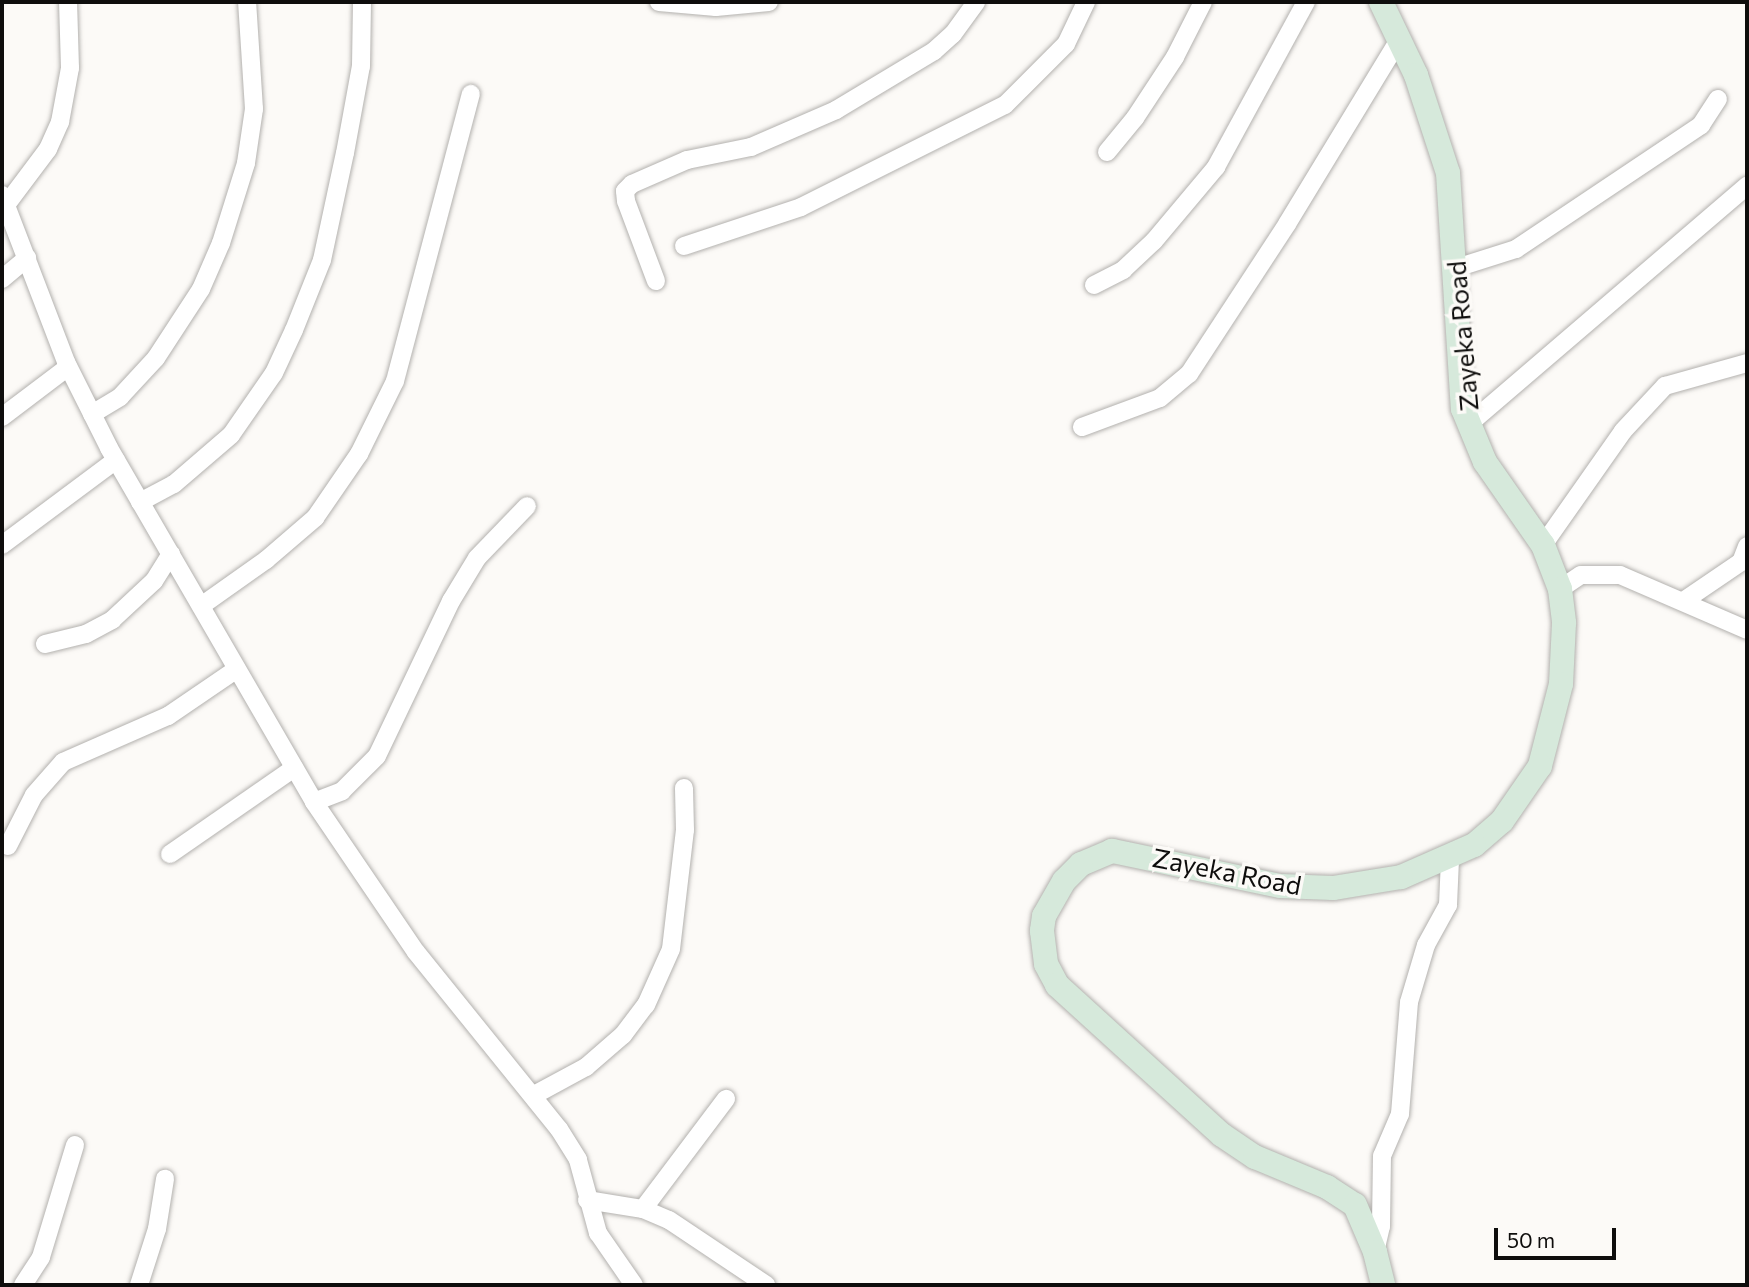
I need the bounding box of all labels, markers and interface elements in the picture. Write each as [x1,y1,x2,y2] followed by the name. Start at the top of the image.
[1440,259,1484,413] street label: Zayeka Road
[1150,841,1304,901] street label: Zayeka Road
[1497,1214,1620,1258] scale bar
[1507,1227,1555,1252] text: 50 m

